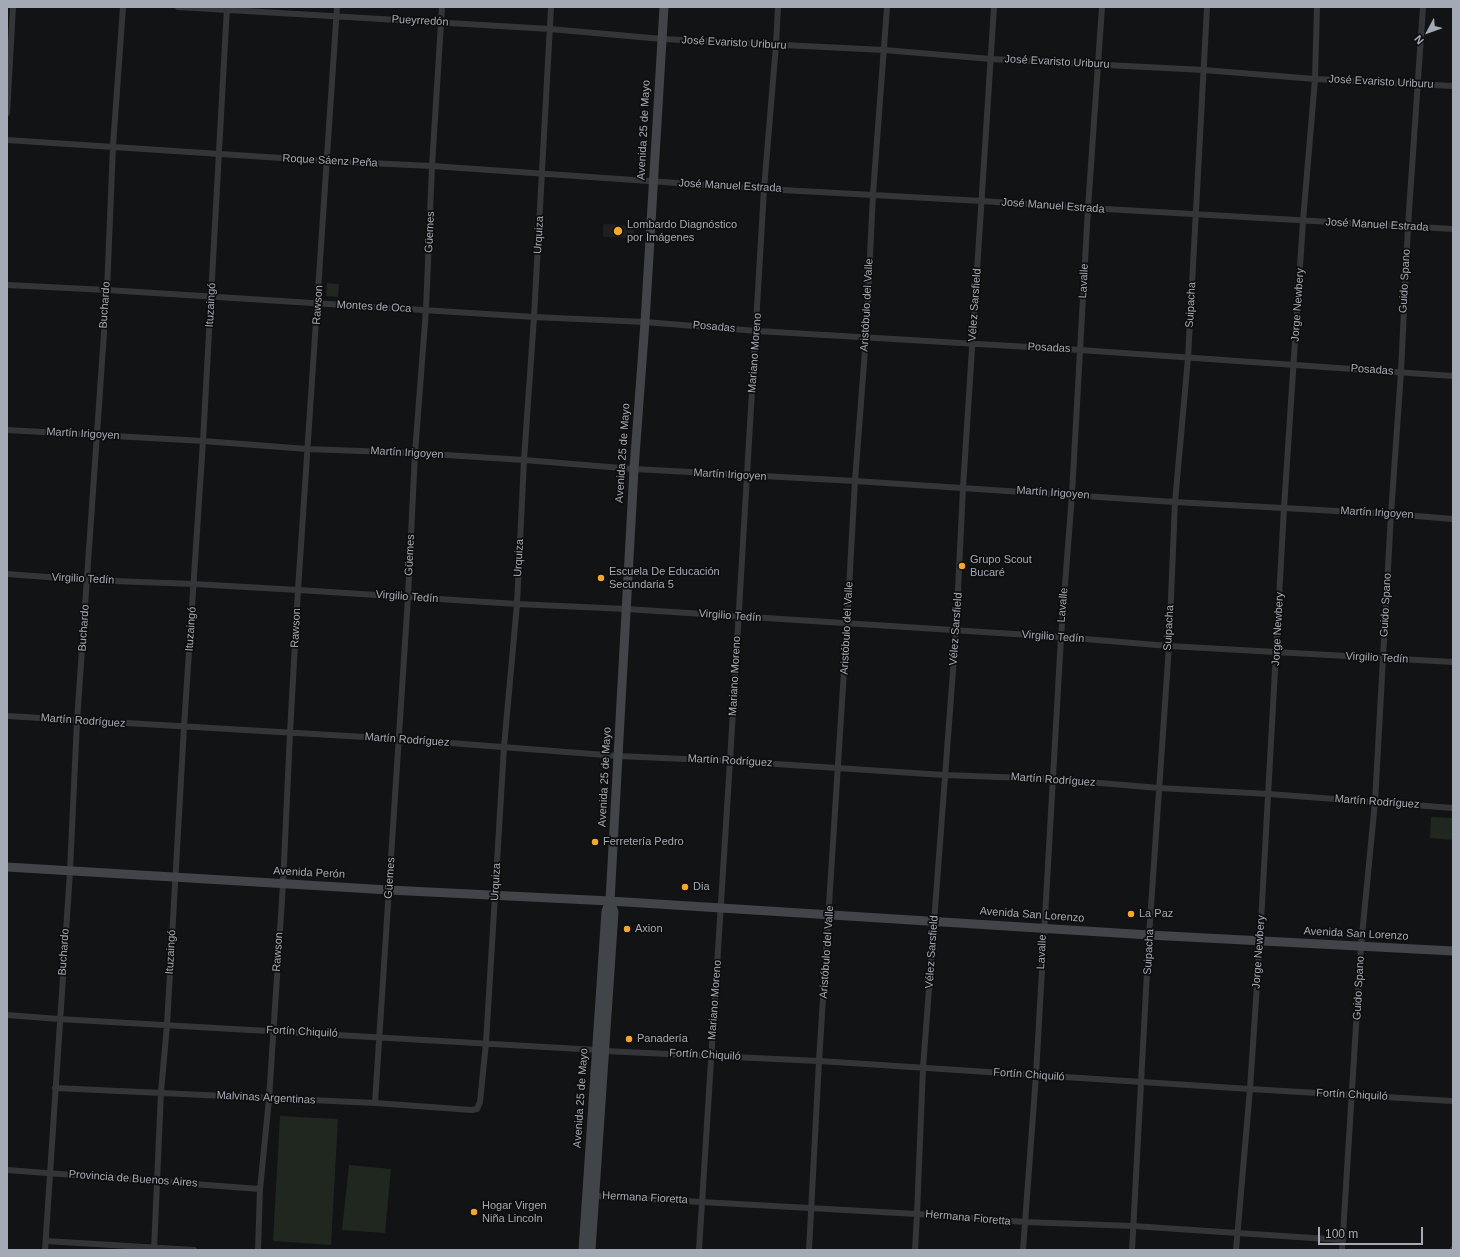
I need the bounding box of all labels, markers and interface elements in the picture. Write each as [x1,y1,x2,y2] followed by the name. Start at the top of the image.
[1408,12,1448,52] north arrow
[391,13,449,29] street label: Pueyrredón
[1412,33,1426,47] text: N
[681,34,787,52] street label: José Evaristo Uriburu
[1004,53,1110,71] street label: José Evaristo Uriburu
[1328,73,1434,91] street label: José Evaristo Uriburu
[635,80,653,180] street label: Avenida 25 de Mayo
[282,152,378,170] street label: Roque Sáenz Peña
[678,177,782,195] street label: José Manuel Estrada
[1001,196,1105,216] street label: José Manuel Estrada
[422,211,438,253] street label: Güemes
[531,216,547,254] street label: Urquiza
[1325,216,1429,234] street label: José Manuel Estrada
[627,218,737,244] place label: Lombardo Diagnóstico por Imágenes
[612,225,624,237] marker: Lombardo Diagnóstico por Imágenes
[1397,249,1413,313] street label: Guido Spano
[858,258,876,352] street label: Aristóbulo del Valle
[1076,263,1092,299] street label: Lavalle
[966,268,984,342] street label: Vélez Sarsfield
[1289,268,1307,342] street label: Jorge Newbery
[97,281,113,329] street label: Buchardo
[203,282,219,328] street label: Ituzaingó
[1183,282,1199,328] street label: Suipacha
[310,285,326,325] street label: Rawson
[336,298,412,316] street label: Montes de Oca
[746,313,764,393] street label: Mariano Moreno
[692,319,736,335] street label: Posadas
[1027,340,1071,356] street label: Posadas
[1350,362,1394,378] street label: Posadas
[613,403,633,503] street label: Avenida 25 de Mayo
[46,425,120,443] street label: Martín Irigoyen
[370,444,444,462] street label: Martín Irigoyen
[693,466,767,484] street label: Martín Irigoyen
[1016,484,1090,502] street label: Martín Irigoyen
[1340,504,1414,522] street label: Martín Irigoyen
[402,534,418,576] street label: Güemes
[511,539,527,577] street label: Urquiza
[970,553,1032,579] place label: Grupo Scout Bucaré
[957,561,967,571] marker: Grupo Scout Bucaré
[609,565,720,591] place label: Escuela De Educación Secundaria 5
[51,571,115,587] street label: Virgilio Tedín
[596,573,606,583] marker: Escuela De Educación Secundaria 5
[1378,573,1394,637] street label: Guido Spano
[838,581,856,675] street label: Aristóbulo del Valle
[1055,587,1071,623] street label: Lavalle
[375,588,439,606] street label: Virgilio Tedín
[947,592,965,666] street label: Vélez Sarsfield
[1269,592,1287,666] street label: Jorge Newbery
[76,604,92,652] street label: Buchardo
[1161,605,1177,651] street label: Suipacha
[183,606,199,652] street label: Ituzaingó
[698,607,762,625] street label: Virgilio Tedín
[288,608,304,648] street label: Rawson
[1021,628,1085,646] street label: Virgilio Tedín
[726,636,744,716] street label: Mariano Moreno
[1345,650,1409,666] street label: Virgilio Tedín
[40,711,126,731] street label: Martín Rodríguez
[596,727,614,827] street label: Avenida 25 de Mayo
[364,730,450,750] street label: Martín Rodríguez
[687,752,773,770] street label: Martín Rodríguez
[1010,770,1096,790] street label: Martín Rodríguez
[1334,792,1420,812] street label: Martín Rodríguez
[603,835,684,849] place label: Ferretería Pedro
[590,837,600,847] marker: Ferretería Pedro
[382,857,398,899] street label: Güemes
[488,863,504,901] street label: Urquiza
[273,865,345,881] street label: Avenida Perón
[693,880,710,894] place label: Dia
[680,882,690,892] marker: Dia
[817,905,837,999] street label: Aristóbulo del Valle
[979,905,1085,925] street label: Avenida San Lorenzo
[1139,907,1173,921] place label: La Paz
[1126,909,1136,919] marker: La Paz
[923,915,941,989] street label: Vélez Sarsfield
[1250,915,1268,989] street label: Jorge Newbery
[635,922,663,936] place label: Axion
[622,924,632,934] marker: Axion
[1303,925,1409,943] street label: Avenida San Lorenzo
[56,928,72,976] street label: Buchardo
[163,929,179,975] street label: Ituzaingó
[1141,929,1157,975] street label: Suipacha
[270,932,286,972] street label: Rawson
[1034,934,1050,970] street label: Lavalle
[1351,956,1367,1020] street label: Guido Spano
[706,960,724,1040] street label: Mariano Moreno
[266,1024,338,1040] street label: Fortín Chiquiló
[637,1032,688,1046] place label: Panadería
[624,1034,634,1044] marker: Panadería
[669,1047,741,1063] street label: Fortín Chiquiló
[571,1048,591,1148] street label: Avenida 25 de Mayo
[993,1066,1065,1084] street label: Fortín Chiquiló
[1316,1087,1388,1103] street label: Fortín Chiquiló
[216,1089,316,1107] street label: Malvinas Argentinas
[68,1168,198,1190] street label: Provincia de Buenos Aires
[602,1189,688,1207] street label: Hermana Fioretta
[482,1199,547,1225] place label: Hogar Virgen Niña Lincoln
[469,1207,479,1217] marker: Hogar Virgen Niña Lincoln
[925,1208,1011,1228] street label: Hermana Fioretta
[1320,1219,1425,1245] scale bar
[1325,1227,1358,1241] text: 100 m

